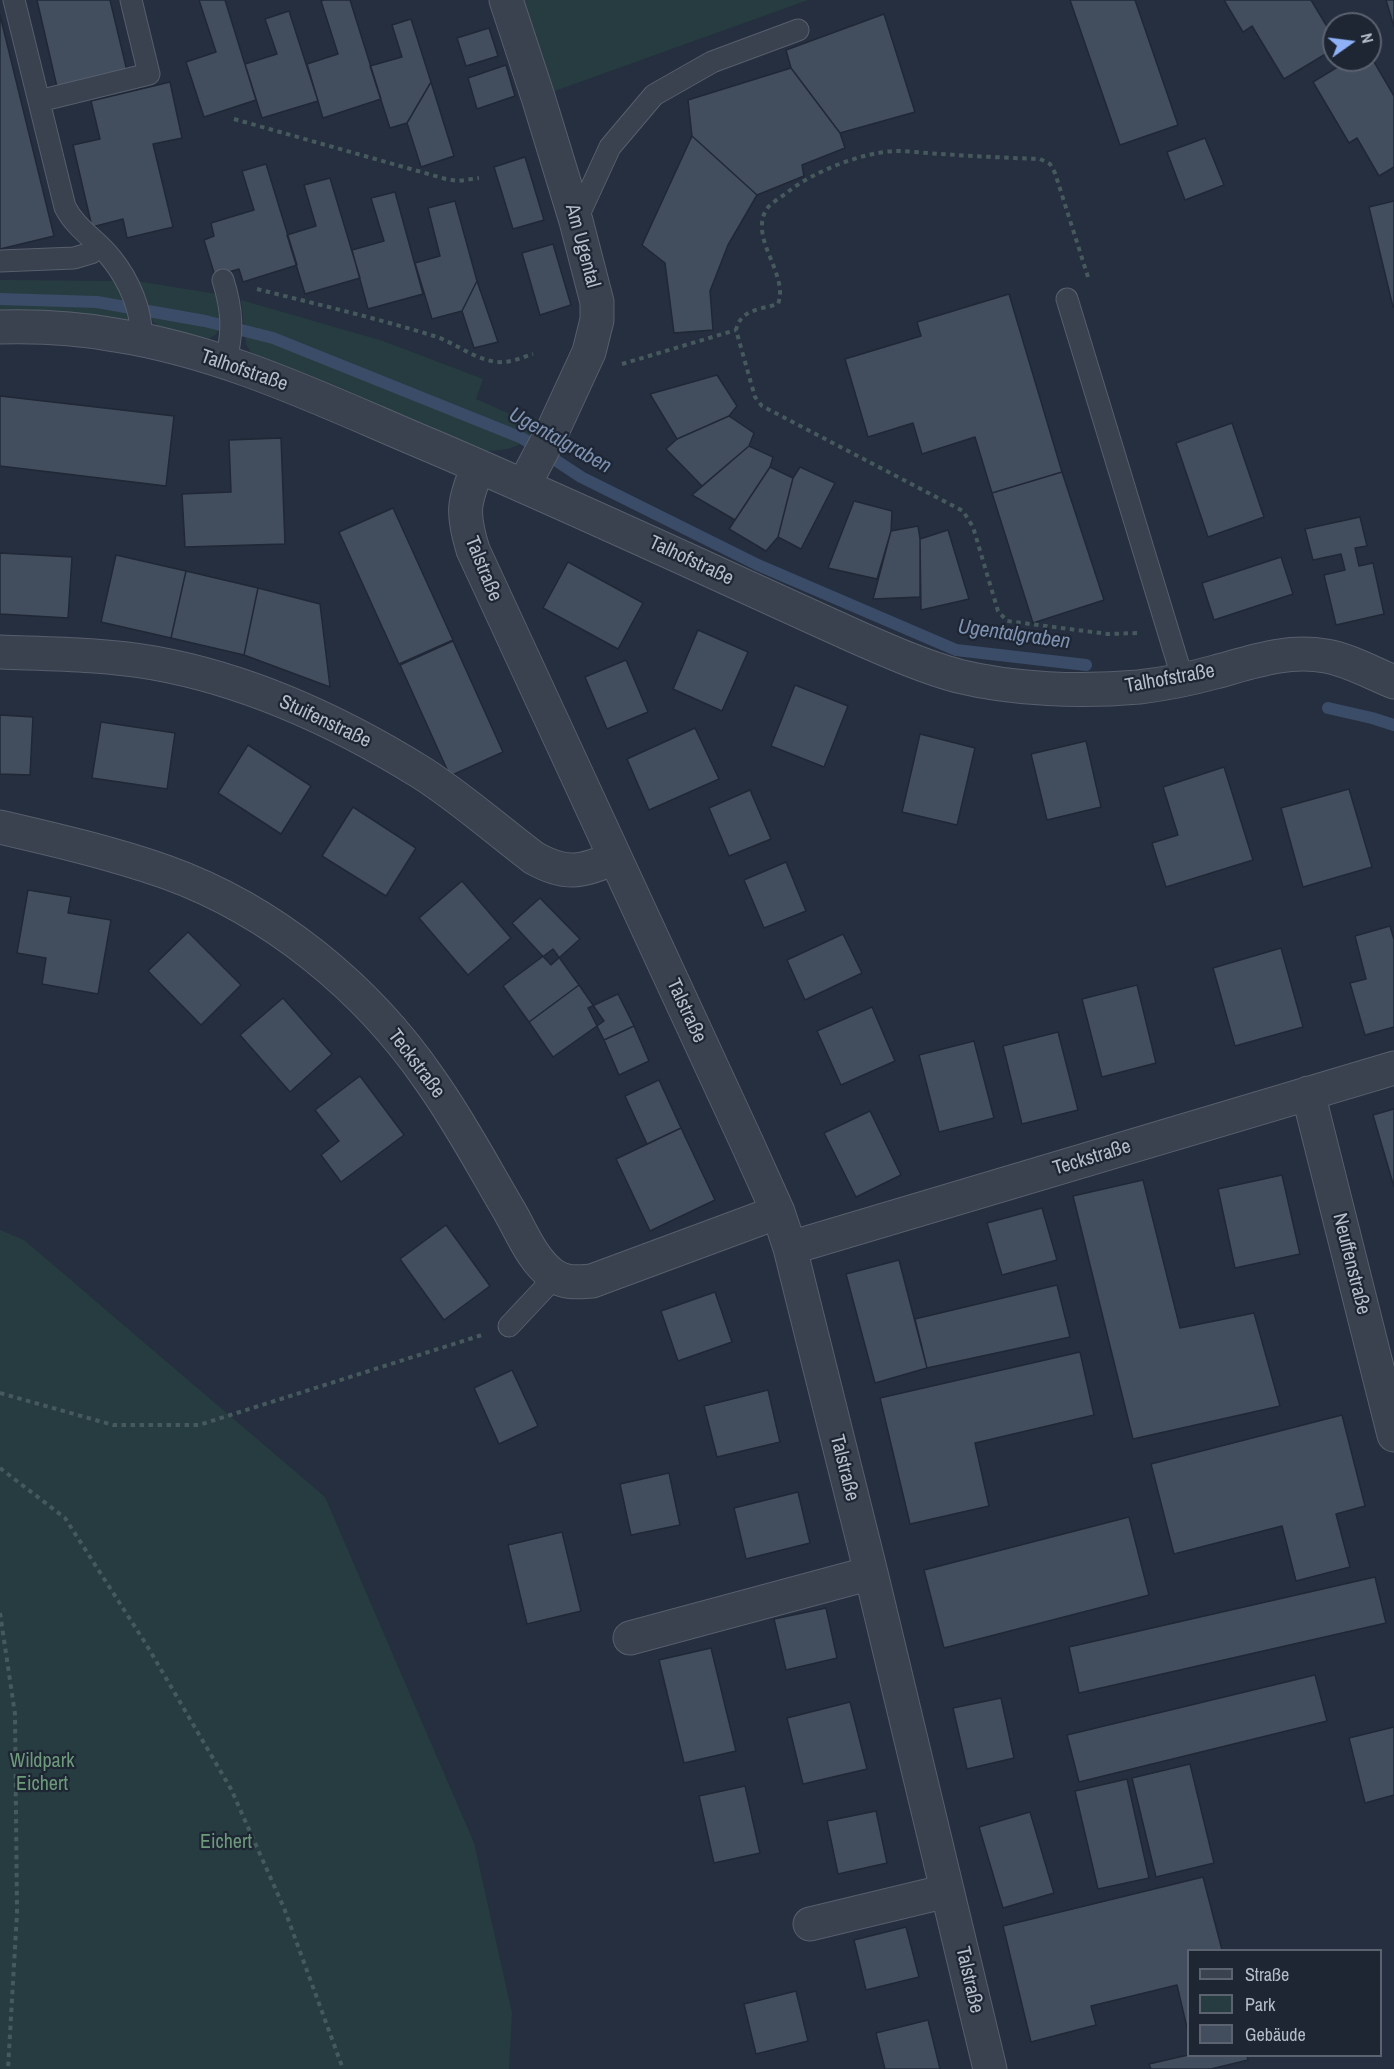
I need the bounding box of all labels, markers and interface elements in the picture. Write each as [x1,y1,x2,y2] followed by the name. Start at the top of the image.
[1322,12,1382,72] north arrow
[1356,31,1379,45] text: N
[559,202,605,290] street label: Am Ugental
[197,345,291,397] street label: Talhofstraße
[504,403,616,479] water label: Ugentalgraben
[645,531,737,591] street label: Talhofstraße
[459,533,507,605] street label: Talstraße
[956,615,1072,655] water label: Ugentalgraben
[1123,659,1217,699] street label: Talhofstraße
[275,690,375,754] street label: Stuifenstraße
[661,975,711,1047] street label: Talstraße
[382,1025,450,1103] street label: Teckstraße
[1050,1135,1134,1181] street label: Teckstraße
[1327,1211,1375,1317] street label: Neuffenstraße
[824,1432,864,1504] street label: Talstraße
[10,1750,74,1797] park label: Wildpark Eichert
[200,1831,252,1855] park label: Eichert
[950,1944,988,2016] street label: Talstraße
[1187,1949,1382,2057] legend
[1245,1962,1289,1987] text: Straße
[1245,1992,1275,2017] text: Park
[1245,2022,1306,2047] text: Gebäude

